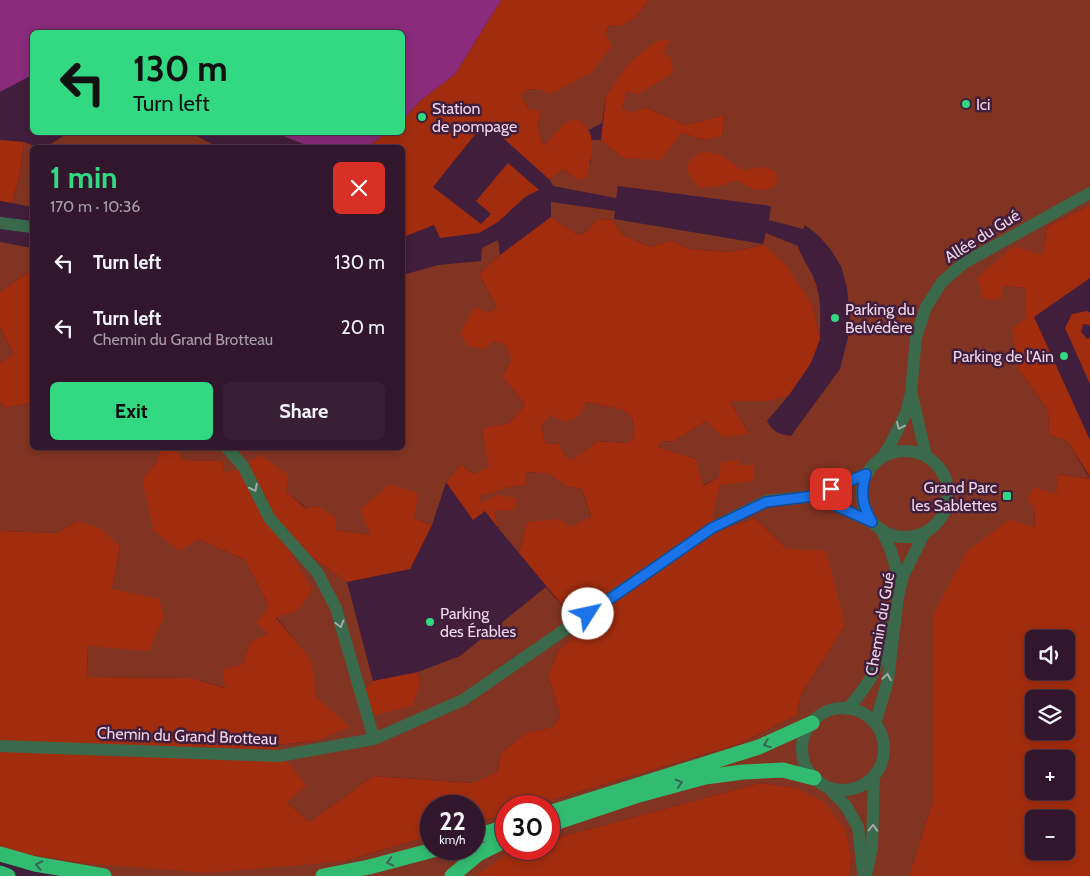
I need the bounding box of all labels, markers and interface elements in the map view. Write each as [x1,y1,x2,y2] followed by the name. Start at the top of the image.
[133,47,228,90] text: 130 m
[50,50,115,115] icon: left
[133,90,210,117] text: Turn left
[976,95,991,114] place label: Ici
[960,98,972,110] marker: Ici
[432,99,517,136] place label: Station de pompage
[416,111,428,123] marker: Station de pompage
[50,159,118,196] text: 1 min
[333,162,385,214] button: close
[50,197,140,216] text: 170 m · 10:36
[941,205,1023,267] street label: Allée du Gué
[50,249,78,277] icon: left
[93,251,161,274] text: Turn left
[334,251,385,274] text: 130 m
[845,300,915,337] place label: Parking du Belvédère
[93,307,161,330] text: Turn left
[829,312,841,324] marker: Parking du Belvédère
[50,314,78,342] icon: left
[341,316,385,339] text: 20 m
[93,330,273,349] text: Chemin du Grand Brotteau
[953,347,1054,366] place label: Parking de l'Ain
[1058,350,1070,362] marker: Parking de l'Ain
[50,382,213,440] button: Exit
[223,382,385,440] button: Share
[896,420,906,429] one-way arrow
[810,468,852,510] pin
[817,475,845,503] icon: arrive
[912,478,997,515] place label: Grand Parc les Sablettes
[248,483,258,492] one-way arrow
[1001,490,1013,502] marker: Grand Parc les Sablettes
[862,571,898,677] street label: Chemin du Gué
[561,587,613,639] position arrow
[440,604,516,641] place label: Parking des Érables
[424,616,436,628] marker: Parking des Érables
[335,619,345,627] one-way arrow
[1025,630,1075,860] map controls
[1025,630,1075,680] button: sound
[882,673,892,681] one-way arrow
[1025,690,1075,740] button: layers
[97,723,277,749] street label: Chemin du Grand Brotteau
[763,737,772,748] one-way arrow
[1025,750,1075,800] button: +
[674,779,682,789] one-way arrow
[495,795,560,860] speed limit sign: 30
[439,806,466,836] text: 22
[1025,810,1075,860] button: −
[868,824,879,832] one-way arrow
[439,832,466,847] text: km/h
[386,856,395,867] one-way arrow
[34,860,43,871] one-way arrow

